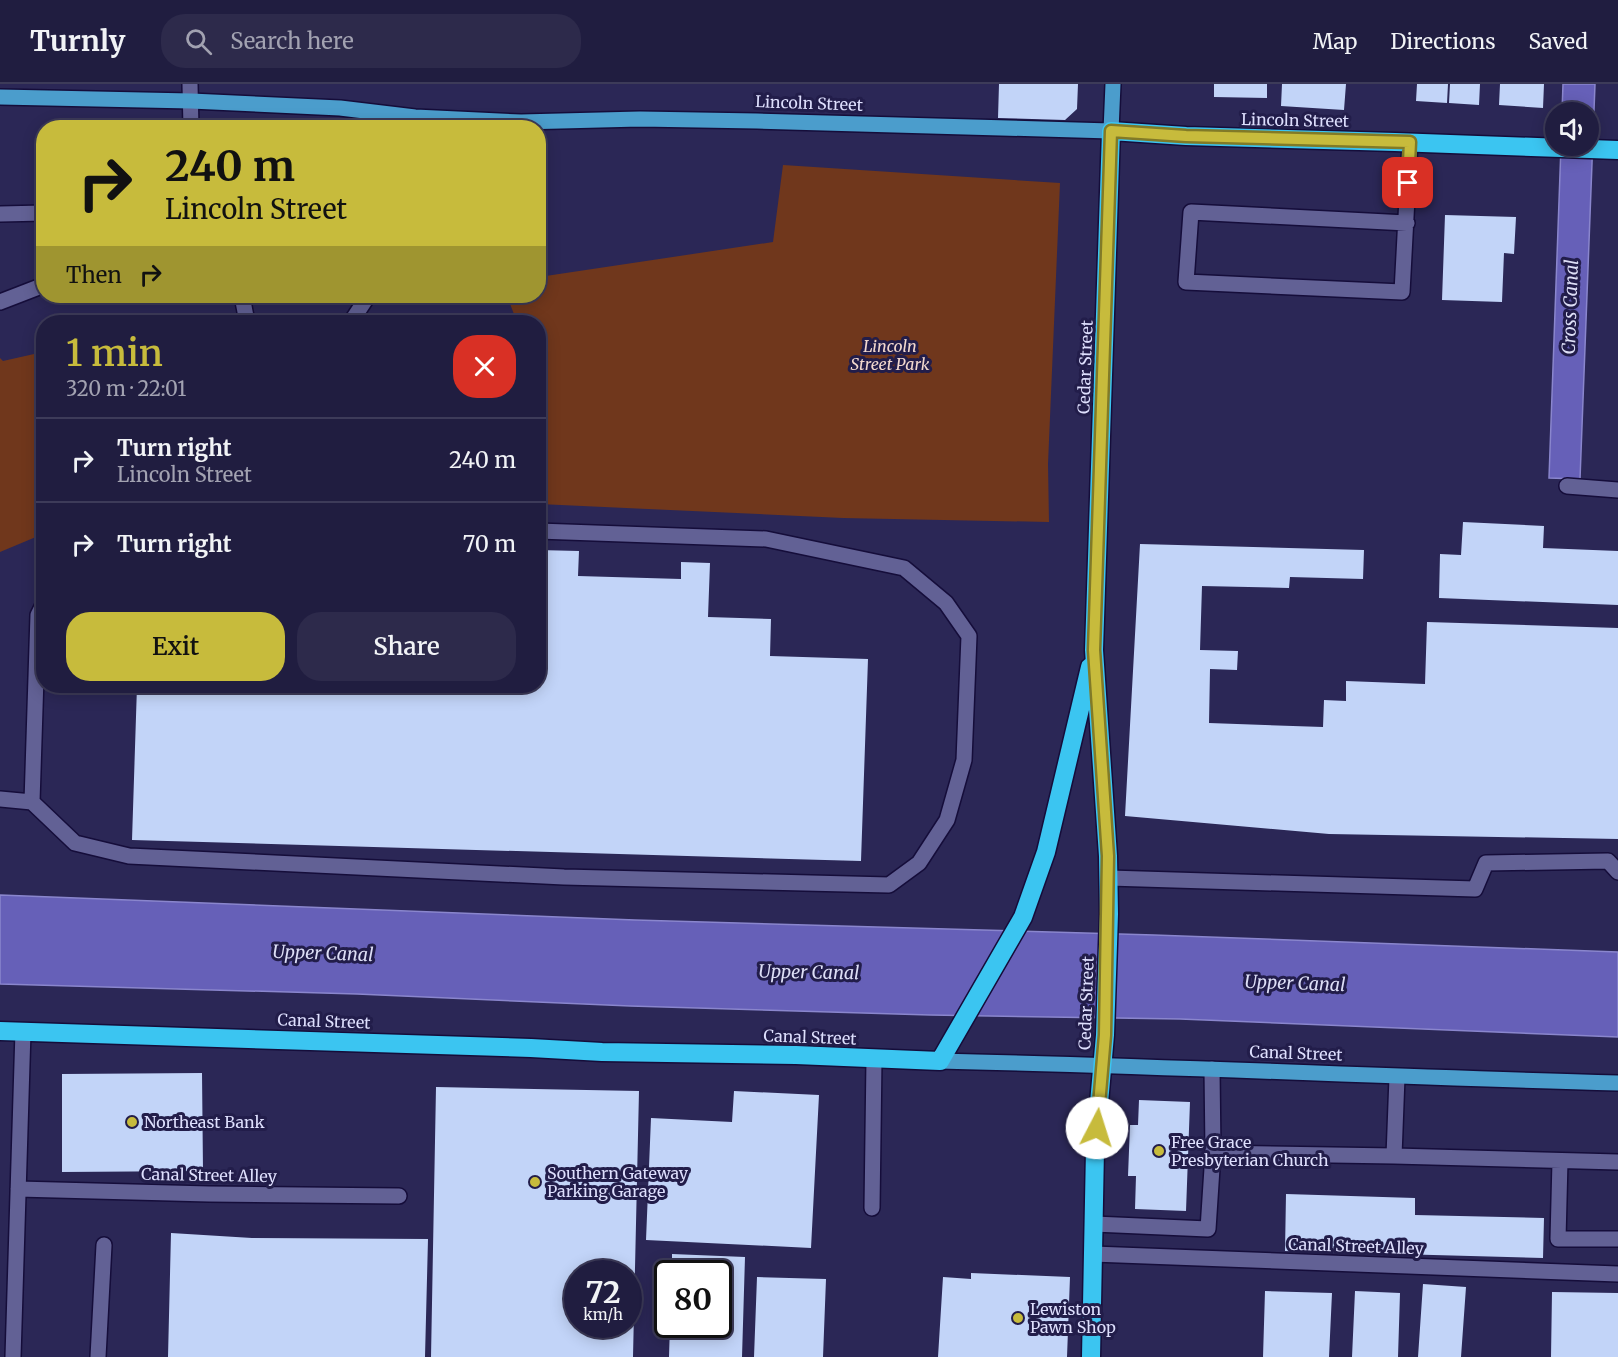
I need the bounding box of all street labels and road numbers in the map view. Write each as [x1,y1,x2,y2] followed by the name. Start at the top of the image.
[755,91,864,115] street label: Lincoln Street
[1241,109,1350,131] street label: Lincoln Street
[1073,319,1097,414] street label: Cedar Street
[1074,955,1098,1050] street label: Cedar Street
[277,1009,372,1033] street label: Canal Street
[763,1025,858,1049] street label: Canal Street
[1249,1041,1344,1065] street label: Canal Street
[141,1164,278,1186] street label: Canal Street Alley
[1288,1234,1425,1258] street label: Canal Street Alley

